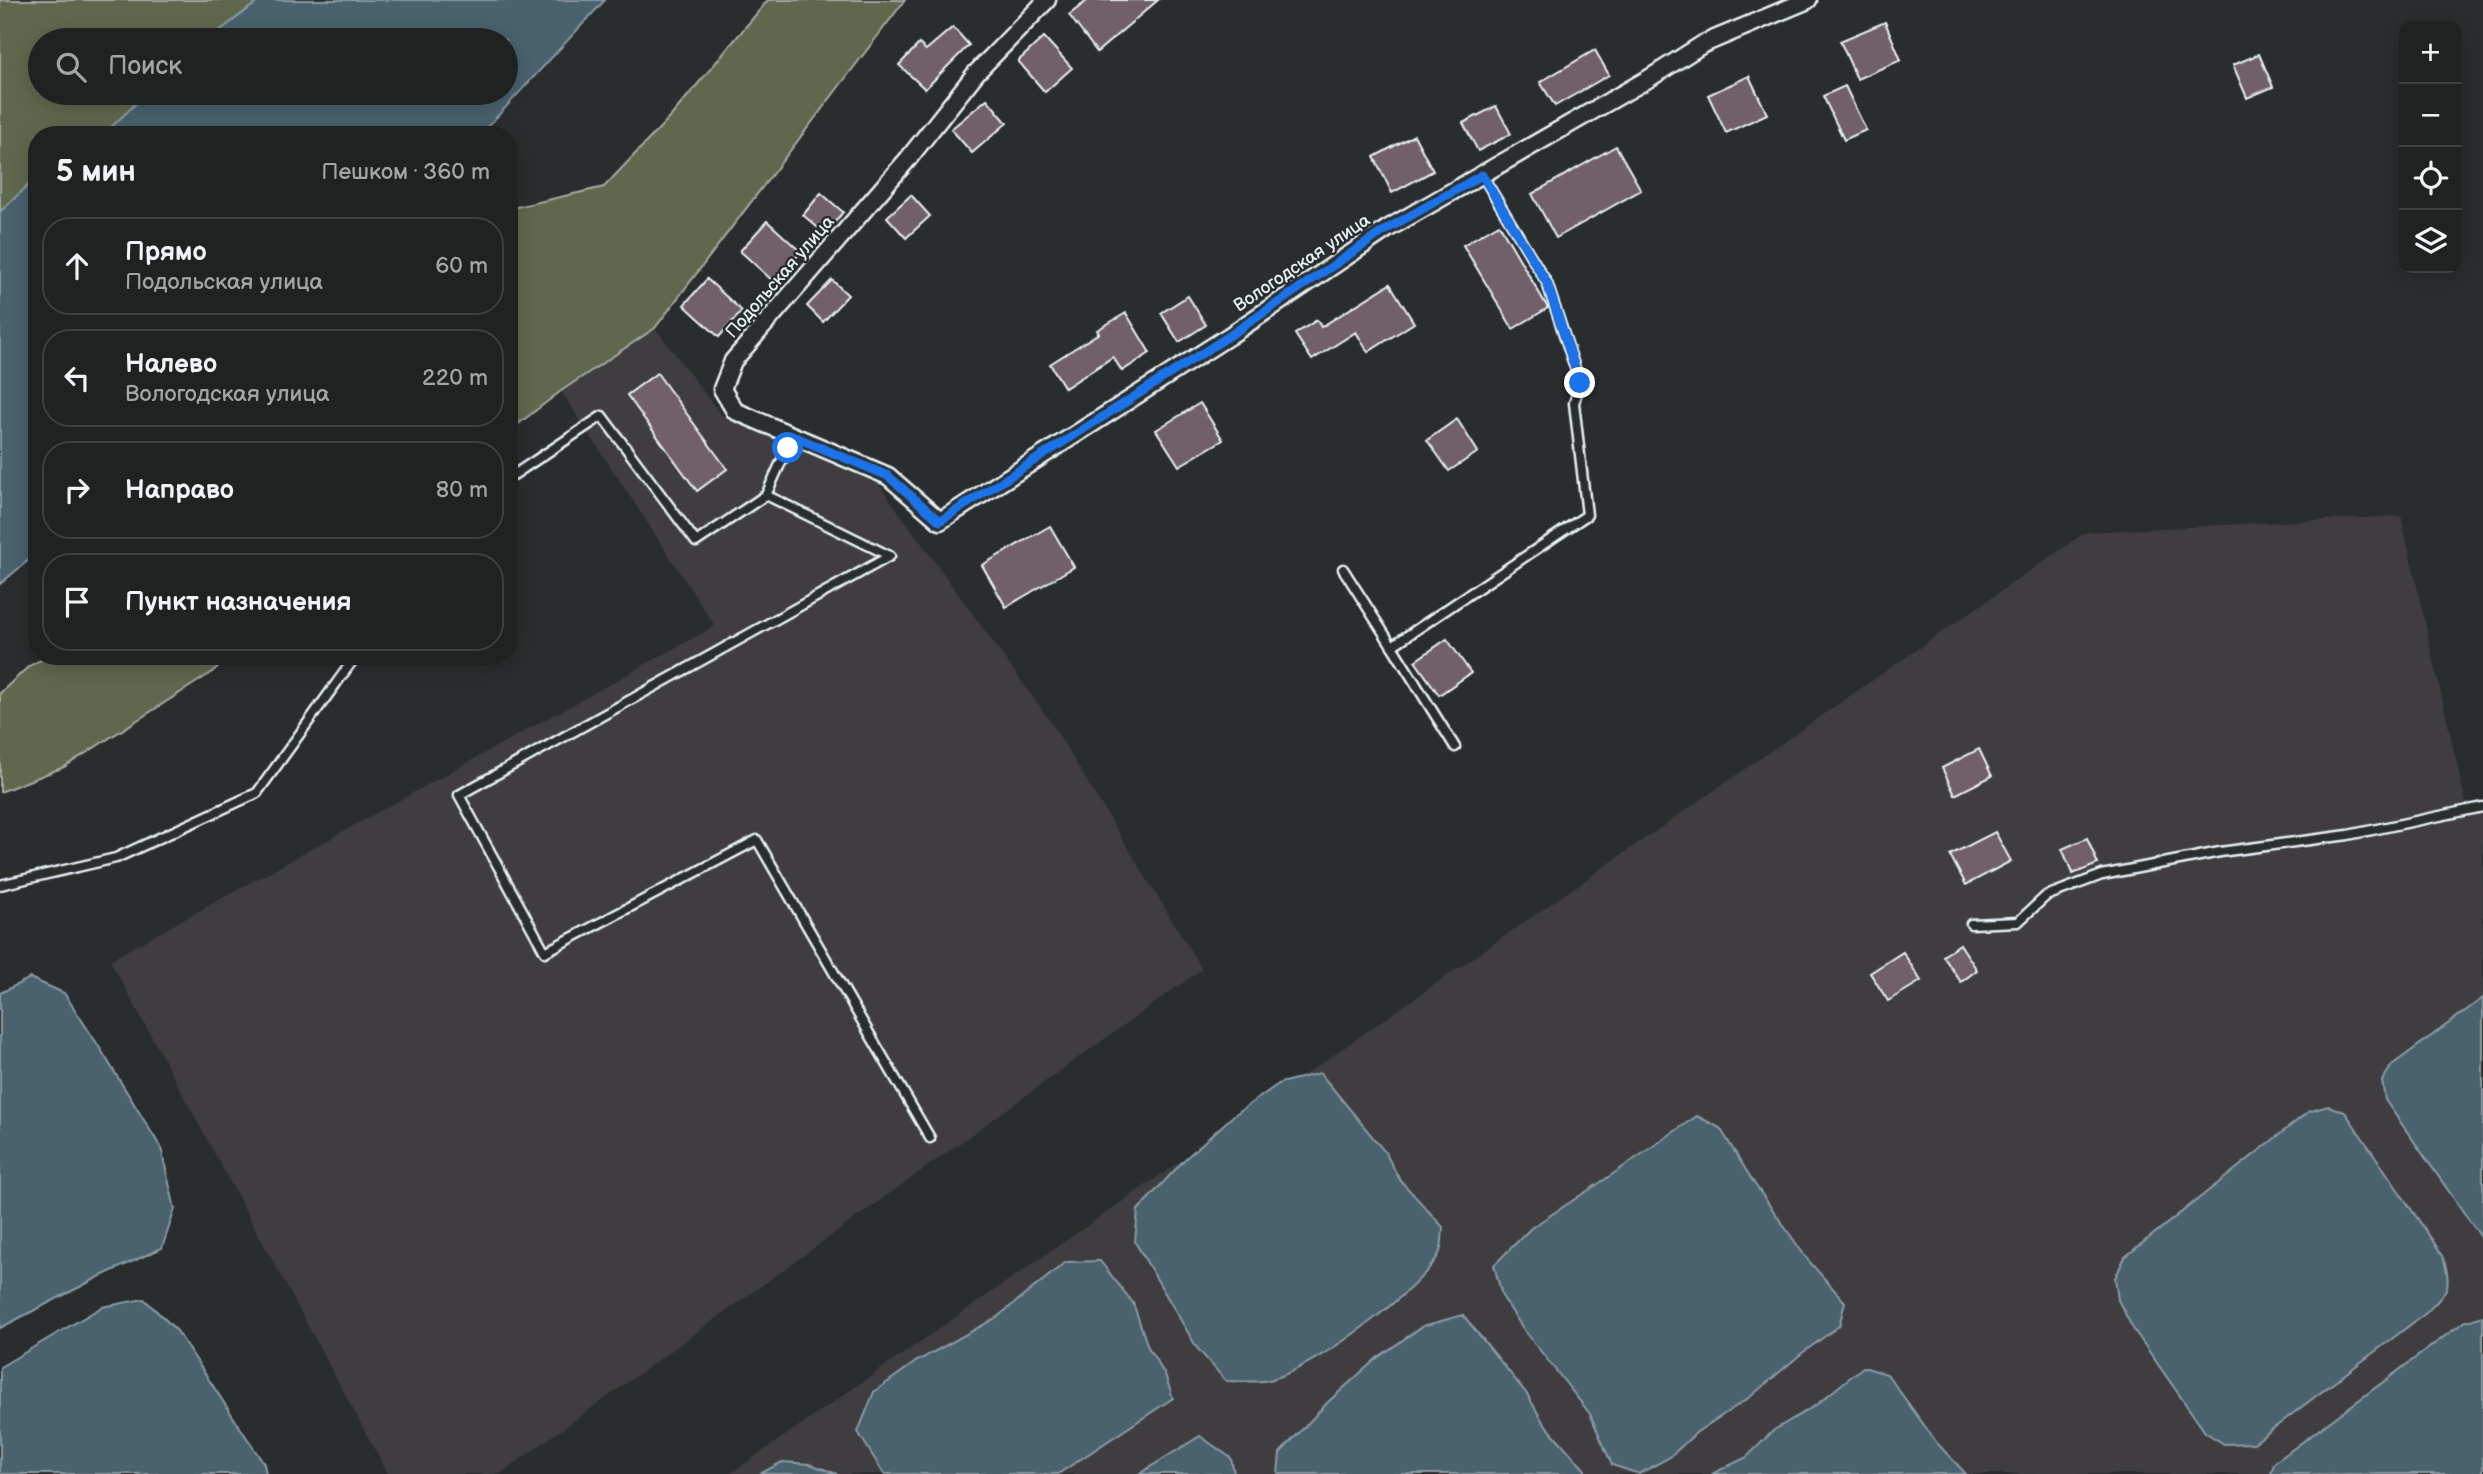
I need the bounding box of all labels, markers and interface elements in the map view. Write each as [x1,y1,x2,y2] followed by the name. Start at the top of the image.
[2399,21,2462,273] map controls
[2399,21,2462,84] button: +
[28,28,518,105] search box
[52,48,90,86] icon: search
[108,51,182,82] text: Поиск
[2399,84,2462,147] button: −
[2399,147,2462,210] button: locate
[56,154,136,190] text: 5 мин
[321,158,490,186] text: Пешком · 360 m
[1230,209,1375,316] street label: Вологодская улица
[2399,210,2462,273] button: layers
[721,211,839,342] street label: Подольская улица
[125,237,207,268] text: Прямо
[58,247,96,285] icon: ahead
[435,252,488,280] text: 60 m
[125,268,323,296] text: Подольская улица
[125,349,217,380] text: Налево
[58,359,96,397] icon: left
[422,364,488,392] text: 220 m
[1564,367,1595,398] route end
[125,380,330,408] text: Вологодская улица
[772,432,803,463] route start
[58,471,96,509] icon: right
[125,475,234,506] text: Направо
[436,476,488,504] text: 80 m
[58,583,96,621] icon: arrive
[125,587,351,618] text: Пункт назначения

